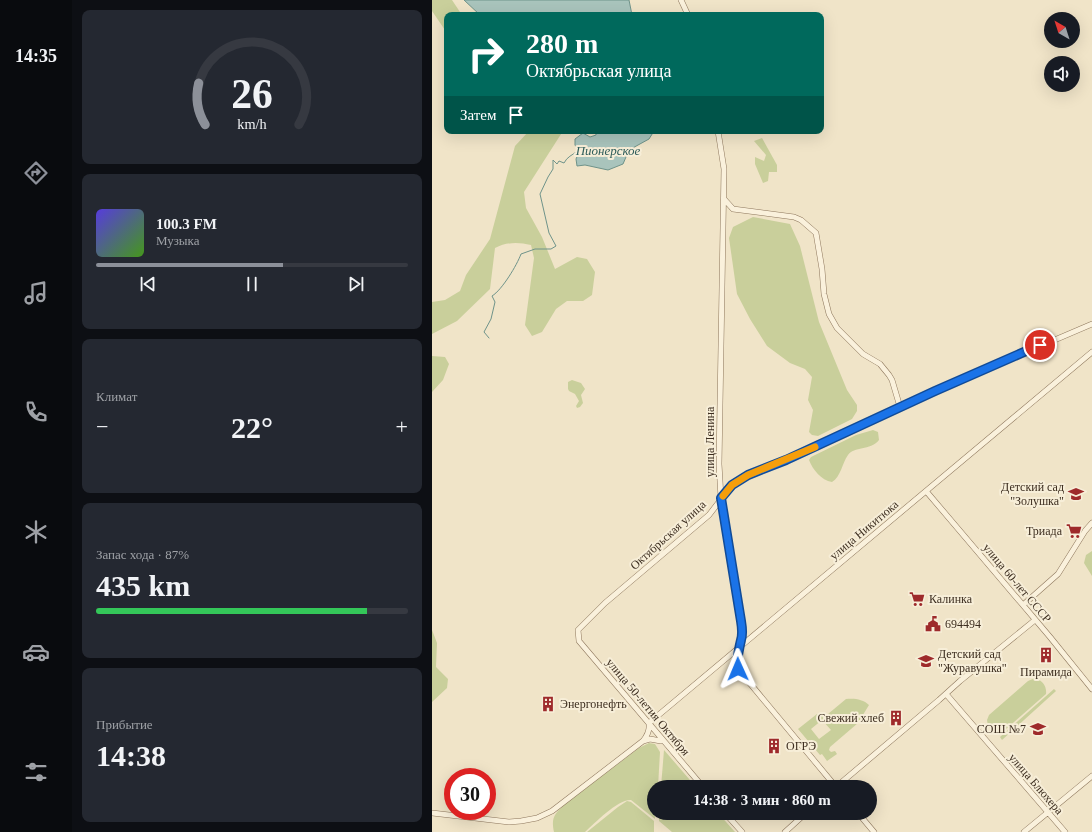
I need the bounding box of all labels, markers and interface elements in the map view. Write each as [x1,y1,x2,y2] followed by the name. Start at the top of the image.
[1044,12,1080,48] north arrow
[1044,12,1080,92] map controls
[460,28,512,80] icon: right
[526,28,598,59] text: 280 m
[15,46,57,66] text: 14:35
[1044,56,1080,92] button: sound
[526,61,671,81] text: Октябрьская улица
[231,71,273,117] text: 26
[505,104,527,126] icon: arrive
[460,107,497,123] text: Затем
[237,116,267,132] text: km/h
[575,143,641,158] water label: Пионерское
[22,159,50,187] icon: directions
[156,216,217,232] text: 100.3 FM
[156,233,200,248] text: Музыка
[137,273,159,295] icon: previous
[241,273,263,295] icon: pause
[345,273,367,295] icon: next
[22,279,50,307] icon: music
[1023,328,1057,362] pin
[1029,334,1051,356] icon: arrive
[96,389,137,404] text: Климат
[22,398,50,426] icon: phone
[703,406,717,477] street label: улица Ленина
[231,411,273,444] text: 22°
[96,414,108,439] text: −
[396,414,408,439] text: +
[1001,480,1064,508] place label: Детский сад "Золушка"
[1067,485,1085,503] school or university icon: Детский сад "Золушка"
[627,497,709,573] street label: Октябрьская улица
[827,497,902,563] street label: улица Никитюка
[22,518,50,546] icon: climate
[1065,522,1083,540] supermarket icon: Триада
[1026,524,1063,538] place label: Триада
[980,541,1054,626] street label: улица 60-лет СССР
[96,547,189,562] text: Запас хода · 87%
[96,569,190,602] text: 435 km
[908,590,926,608] supermarket icon: Калинка
[929,592,973,606] place label: Калинка
[924,615,942,633] public building icon: 694494
[945,617,981,631] place label: 694494
[22,638,50,666] icon: car
[1037,646,1055,664] building icon: Пирамида
[938,647,1007,675] place label: Детский сад "Журавушка"
[717,648,759,690] position arrow
[917,652,935,670] school or university icon: Детский сад "Журавушка"
[603,656,693,759] street label: улица 50-летия Октября
[1020,665,1073,679] place label: Пирамида
[539,695,557,713] building icon: Энергонефть
[560,697,627,711] place label: Энергонефть
[887,709,905,727] building icon: Свежий хлеб
[818,711,884,725] place label: Свежий хлеб
[96,717,153,732] text: Прибытие
[1029,720,1047,738] school or university icon: СОШ №7
[977,722,1026,736] place label: СОШ №7
[765,737,783,755] building icon: ОГРЭ
[96,739,166,772] text: 14:38
[786,739,816,753] place label: ОГРЭ
[1006,751,1067,818] street label: улица Блюхера
[22,758,50,786] icon: filters
[444,768,496,820] speed limit sign: 30
[693,792,831,808] text: 14:38 · 3 мин · 860 m

